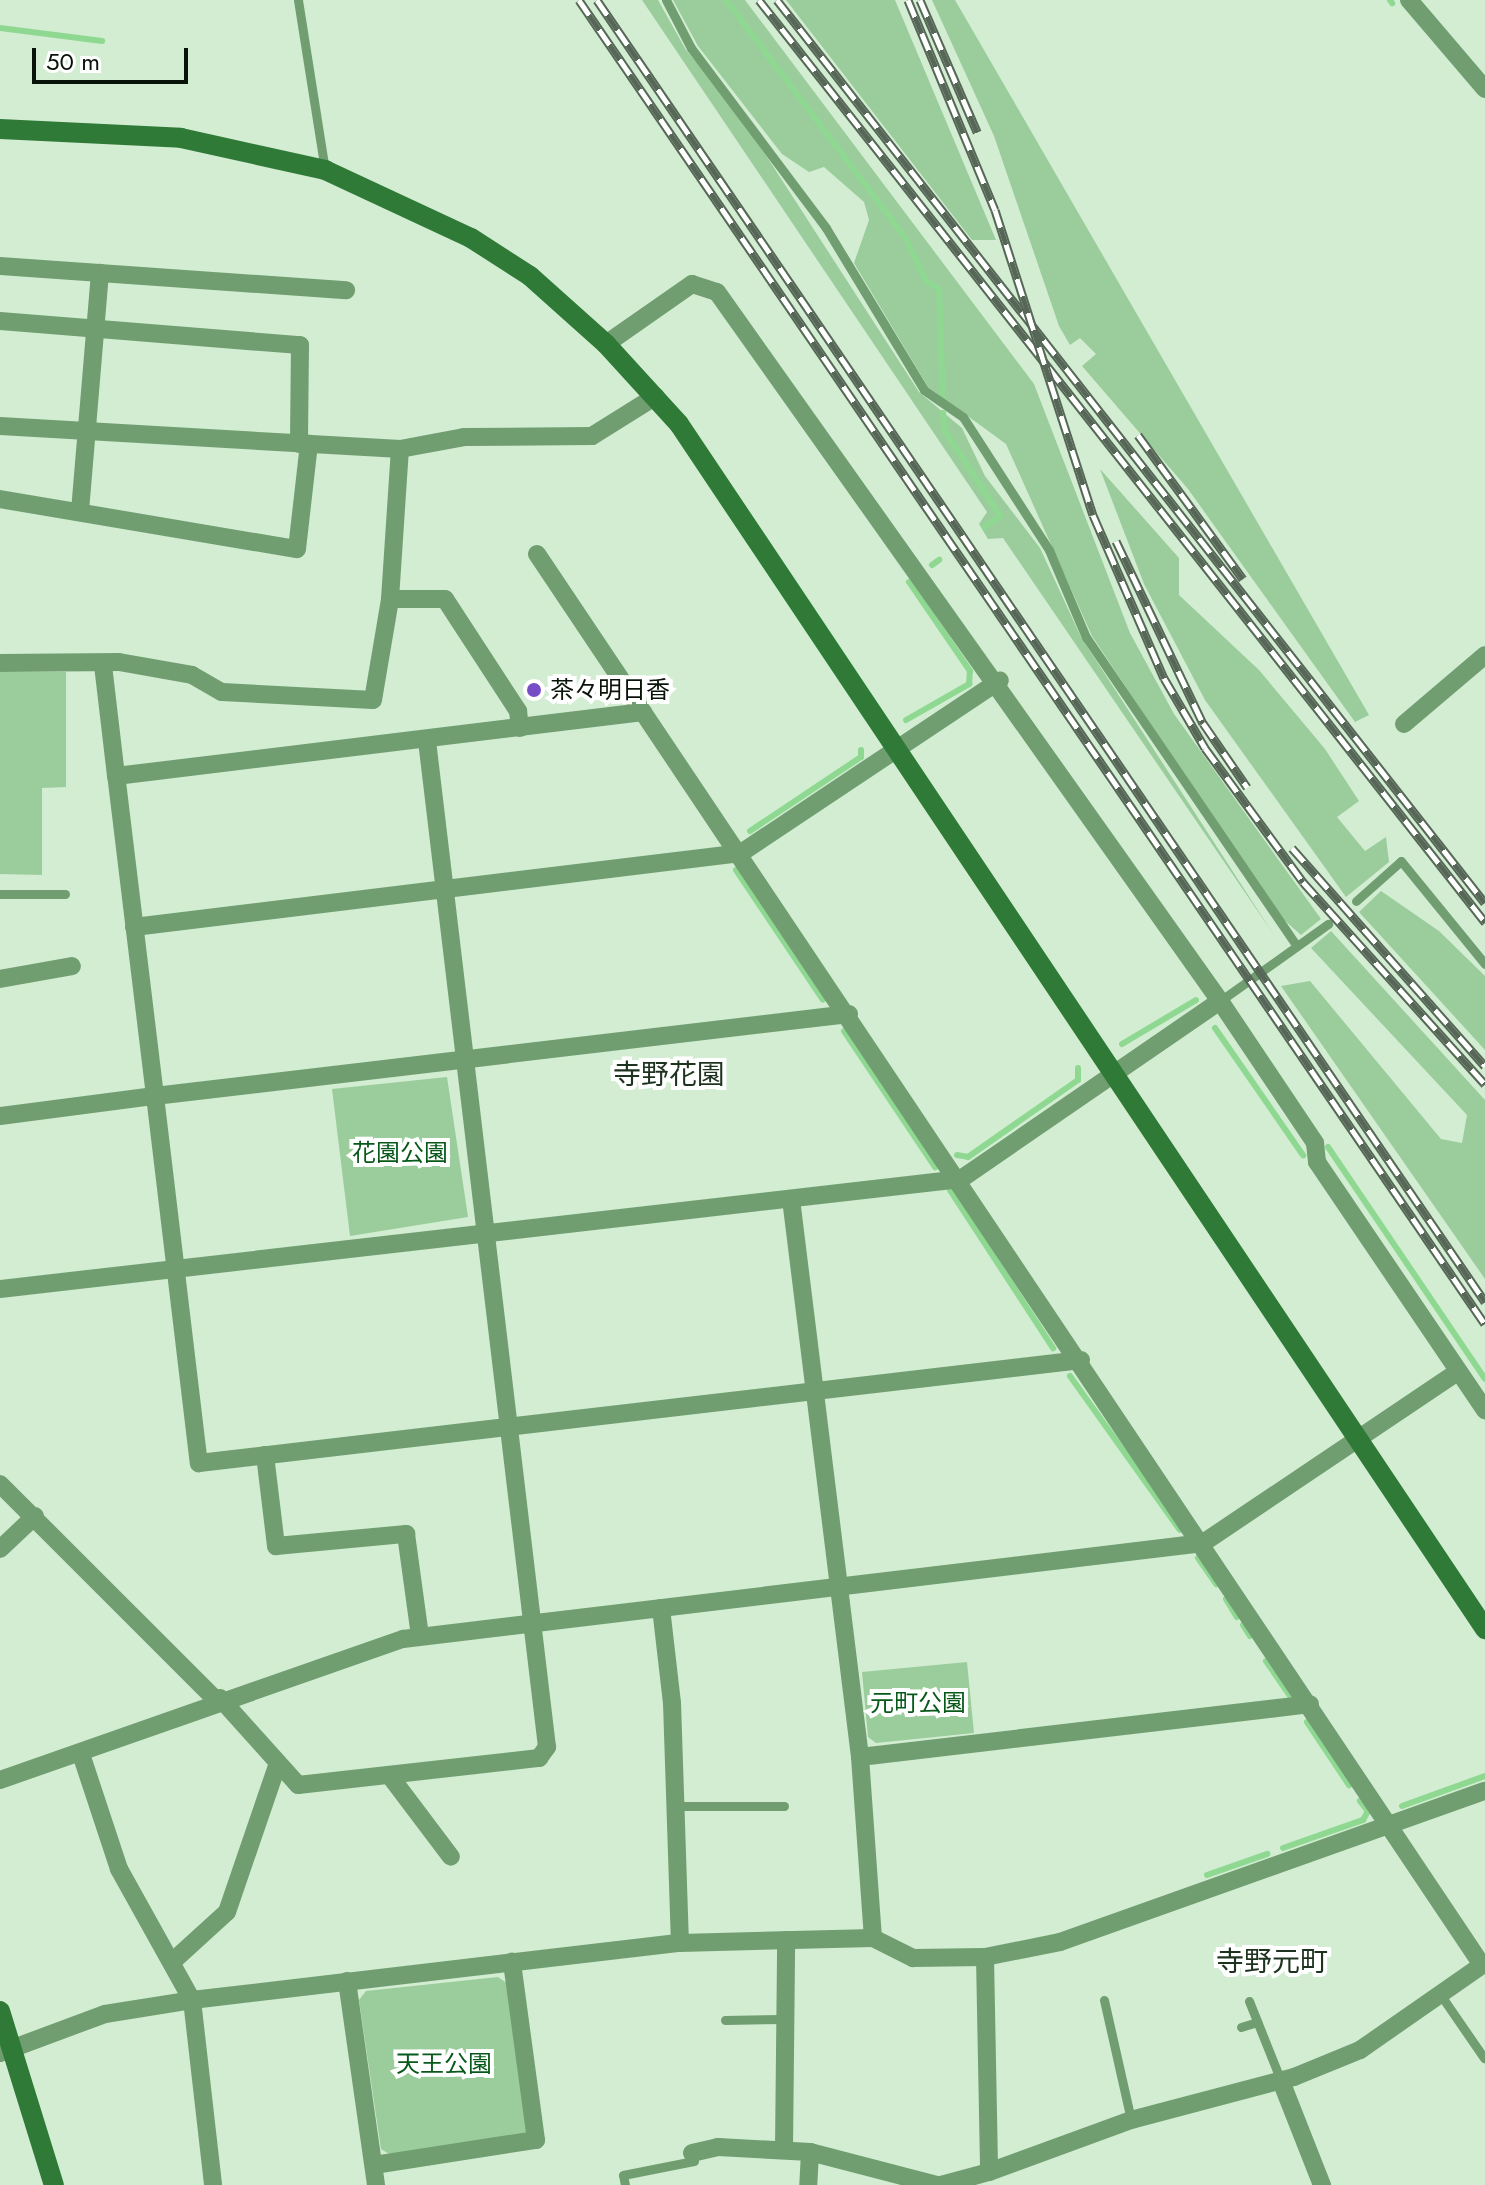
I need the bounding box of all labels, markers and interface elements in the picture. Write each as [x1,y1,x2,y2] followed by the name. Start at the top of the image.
[36,32,192,82] scale bar
[46,44,100,79] text: 50 m
[550,676,670,704] place label: 茶々明日香
[525,681,543,699] marker: 茶々明日香
[613,1058,725,1092] district label: 寺野花園
[352,1139,448,1167] park label: 花園公園
[870,1689,966,1717] park label: 元町公園
[1216,1945,1328,1979] district label: 寺野元町
[396,2050,492,2078] park label: 天王公園

